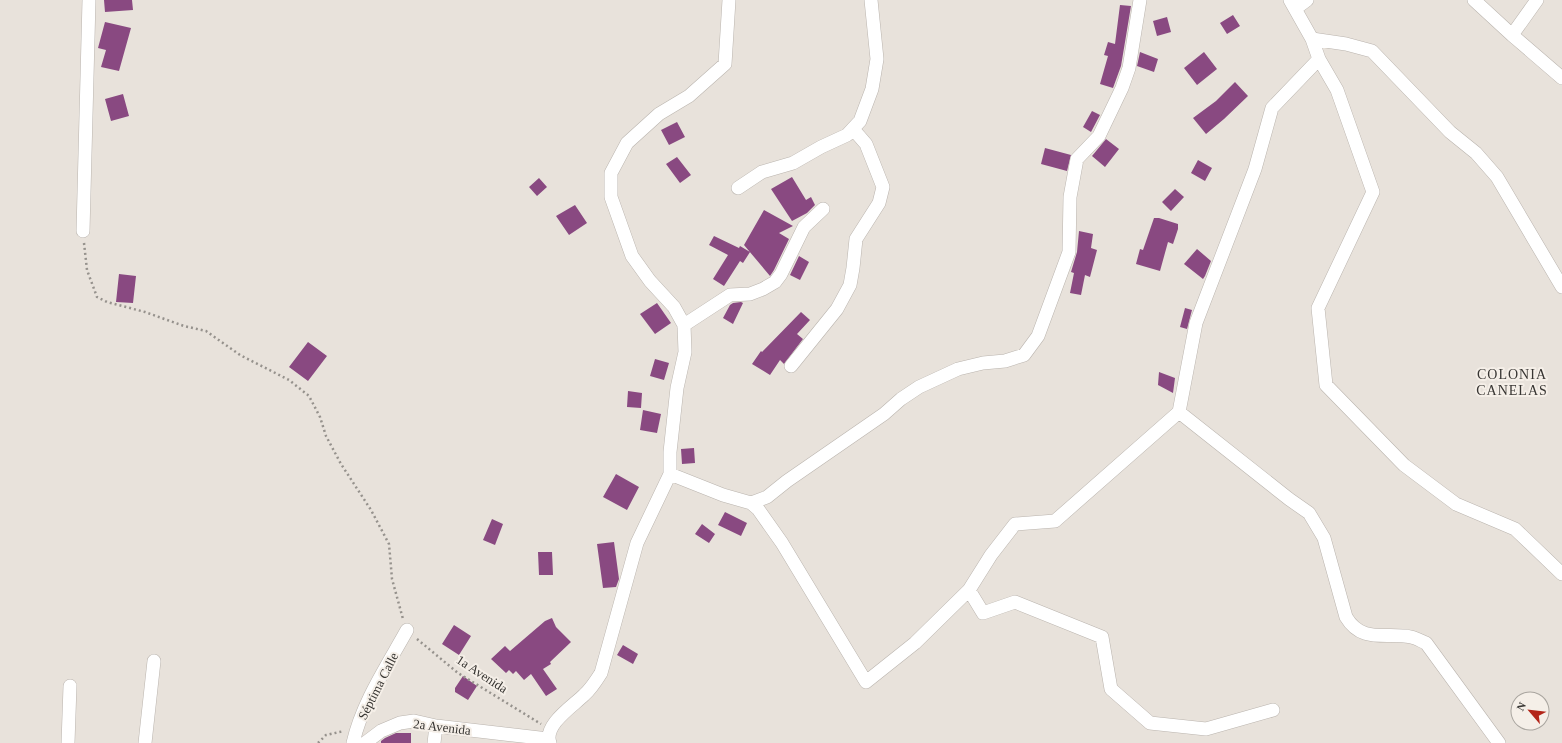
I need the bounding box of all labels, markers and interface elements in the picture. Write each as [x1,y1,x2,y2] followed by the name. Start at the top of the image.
[1476,367,1548,398] district label: COLONIA CANELAS
[355,650,401,722] street label: Séptima Calle
[454,652,511,696] street label: 1a Avenida
[1510,691,1550,731] north arrow
[1514,700,1528,713] text: N
[412,716,472,738] street label: 2a Avenida

